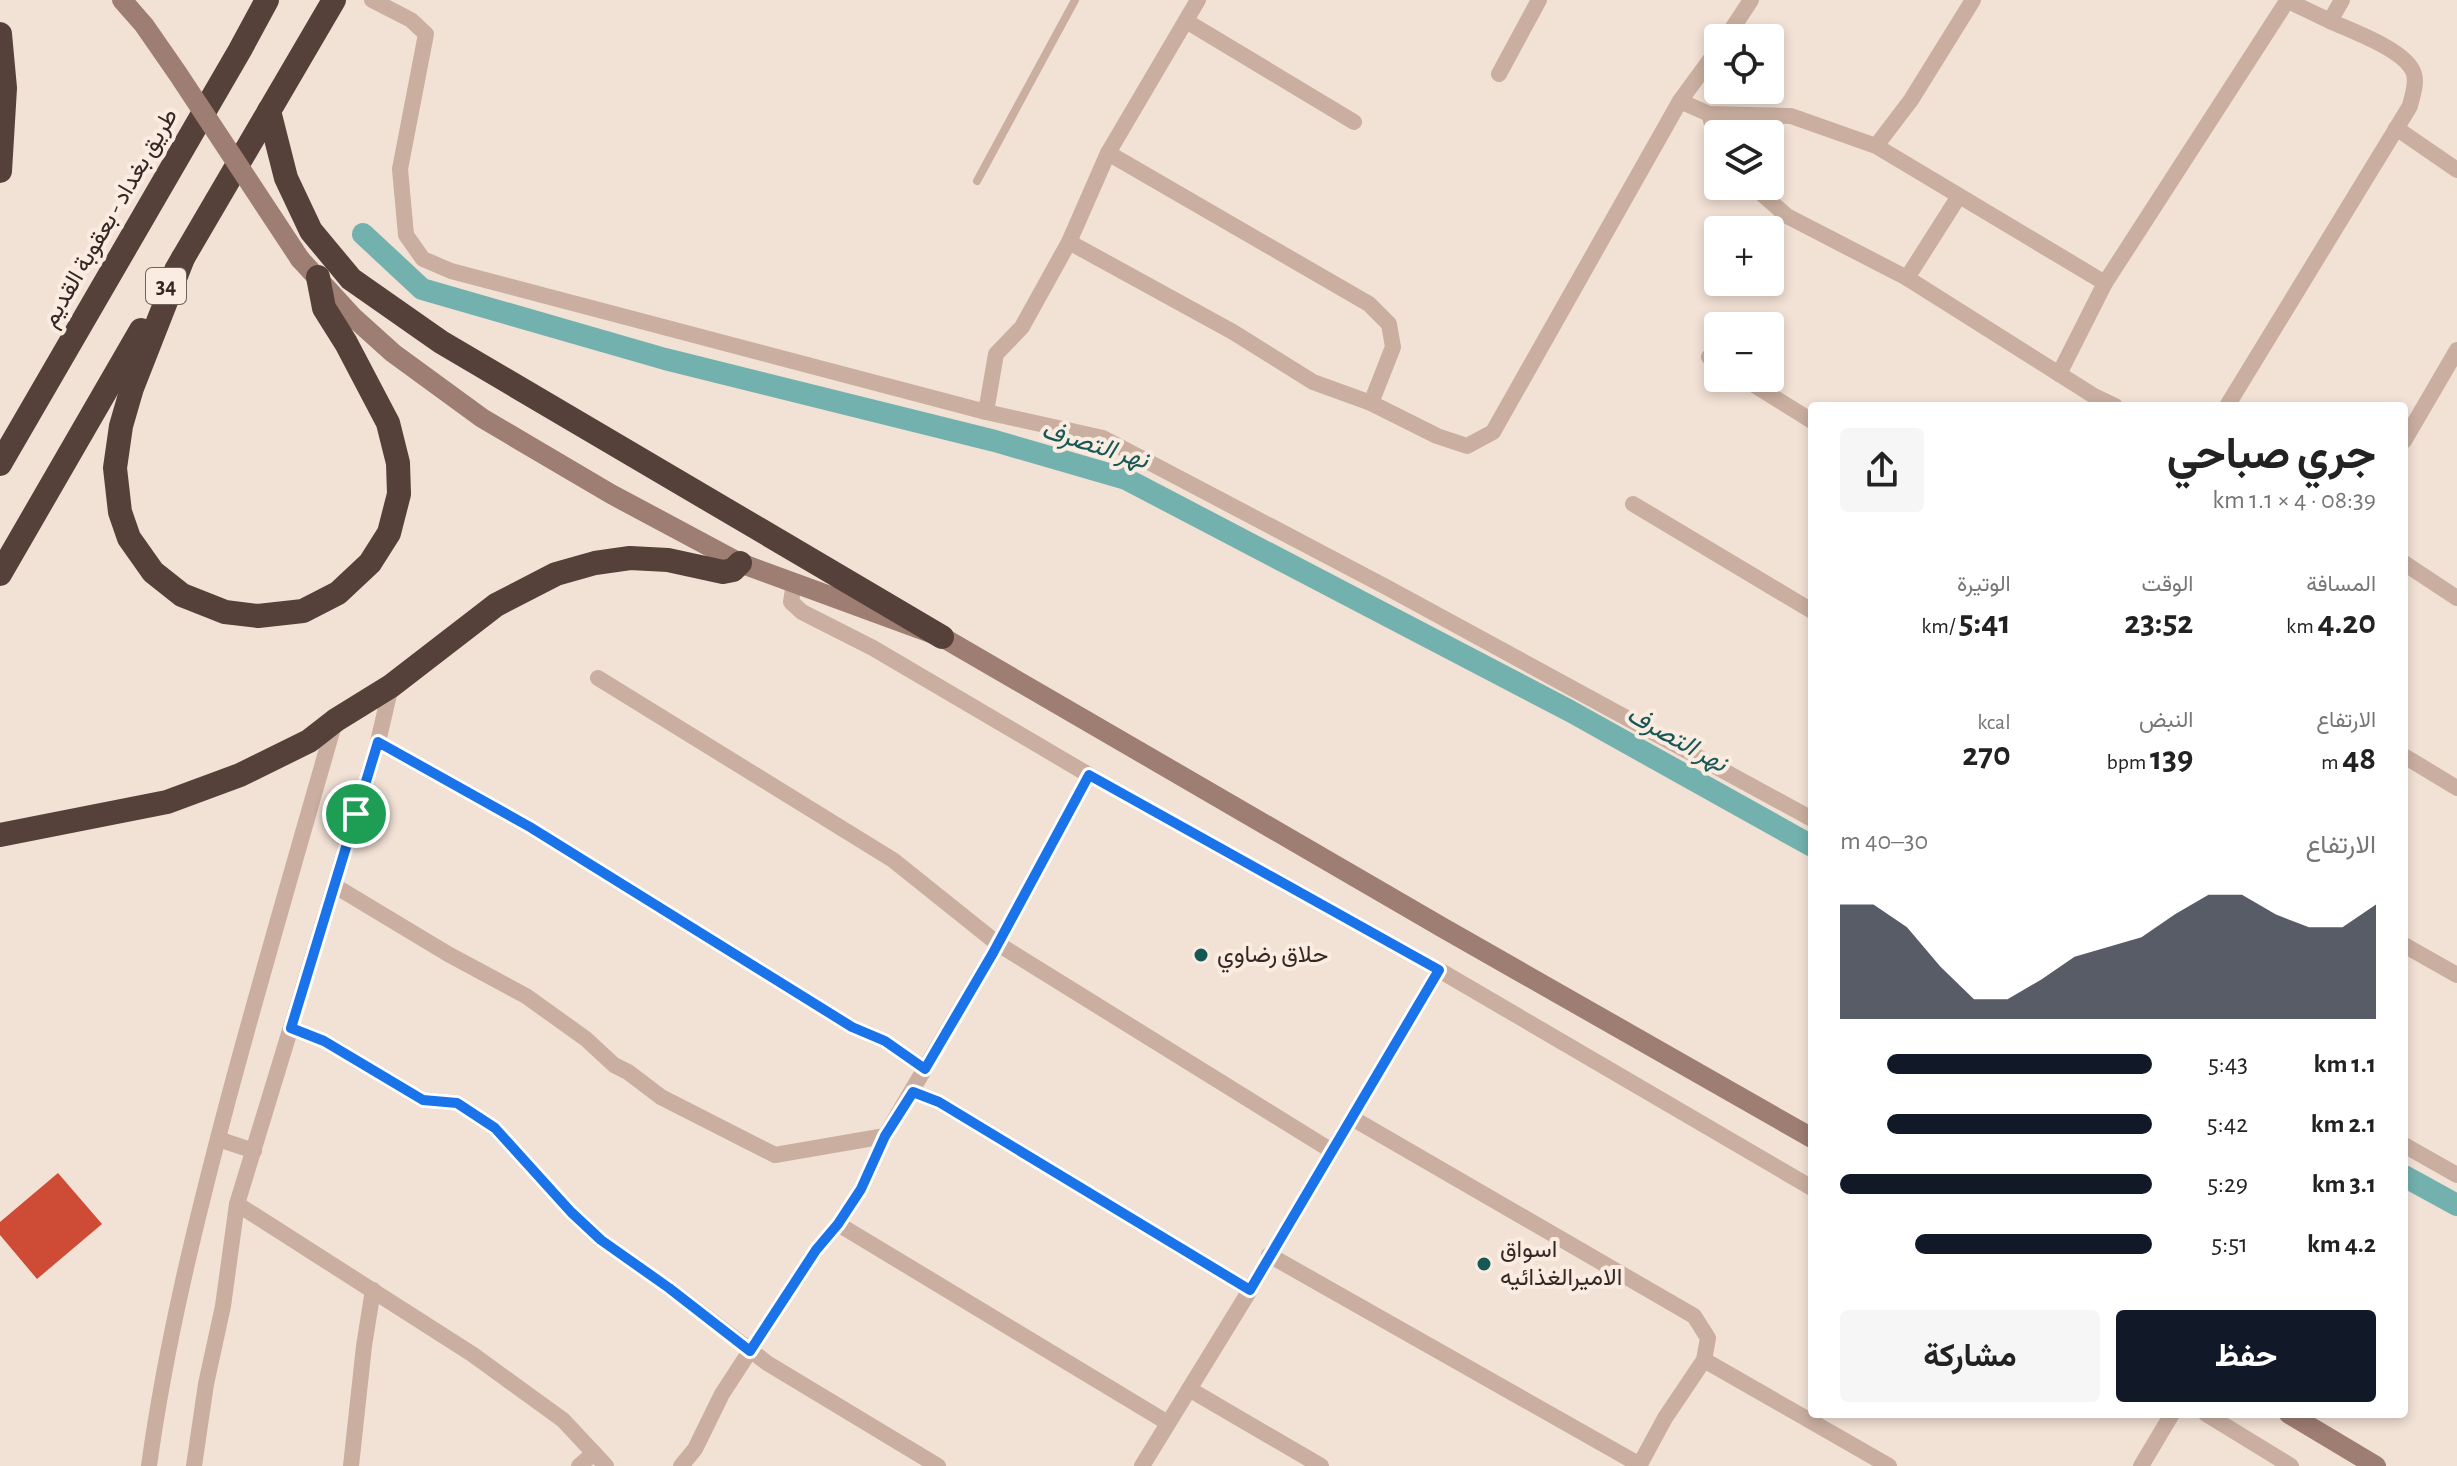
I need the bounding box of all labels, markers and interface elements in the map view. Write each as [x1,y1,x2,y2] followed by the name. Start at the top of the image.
[1704,24,1784,392] map controls
[1704,24,1784,104] button: locate
[38,105,185,333] street label: طريق بغداد - بعقوبة القديم
[1704,120,1784,200] button: layers
[1704,216,1784,296] button: +
[146,268,186,304] road number: 34
[1704,312,1784,392] button: −
[1038,416,1153,476] water label: نهر التصرف
[1840,428,1924,512] button: share
[2167,433,2376,477] text: جري صباحي
[2212,487,2376,513] text: 08:39 · 4 × 1.1 km
[1957,573,2011,595] text: الوتيرة
[2142,573,2193,595] text: الوقت
[2306,573,2376,595] text: المسافة
[1959,606,2011,640] text: 5:41
[2124,606,2193,640] text: 23:52
[2317,606,2376,640] text: 4.20
[1921,615,1959,637] text: /km
[2286,615,2317,637] text: km
[1622,701,1733,780] water label: نهر التصرف
[2139,709,2193,731] text: النبض
[2316,709,2376,731] text: الارتفاع
[1977,711,2011,733] text: kcal
[1962,738,2011,772] text: 270
[2150,742,2193,776] text: 139
[2342,742,2376,776] text: 48
[2106,751,2150,773] text: bpm
[2321,751,2342,773] text: m
[322,780,390,848] pin
[334,792,378,836] icon: arrive
[1840,828,1928,854] text: 30–40 m
[2305,832,2376,858] text: الارتفاع
[1217,943,1328,973] place label: حلاق رضاوي
[1192,946,1210,964] marker: حلاق رضاوي
[2208,1051,2248,1077] text: 5:43
[2314,1051,2376,1077] text: 1.1 km
[2207,1111,2248,1137] text: 5:42
[2311,1111,2376,1137] text: 2.1 km
[2207,1171,2248,1197] text: 5:29
[2312,1171,2376,1197] text: 3.1 km
[2211,1231,2248,1257] text: 5:51
[2307,1231,2376,1257] text: 4.2 km
[1500,1238,1622,1292] place label: اسواق الاميرالغذائيه
[1475,1255,1493,1273] marker: اسواق الاميرالغذائيه
[1840,1310,2100,1402] button: مشاركة
[2116,1310,2376,1402] button: حفظ

